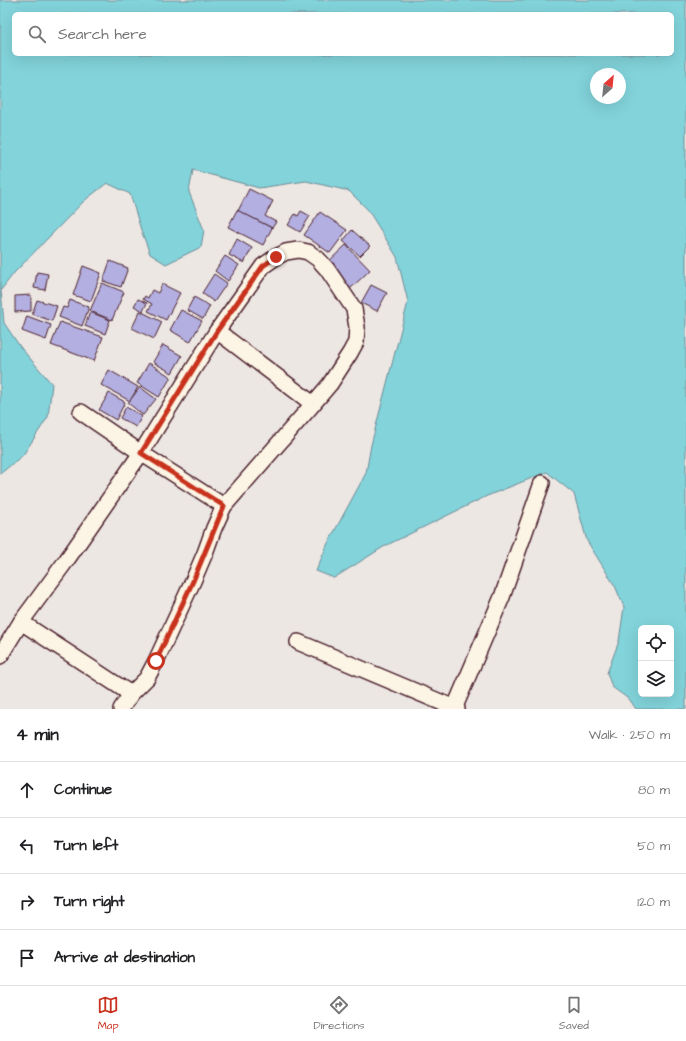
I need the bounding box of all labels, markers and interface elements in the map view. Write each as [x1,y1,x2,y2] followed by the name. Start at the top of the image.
[12,12,674,56] search box
[26,23,48,45] icon: search
[58,24,147,45] text: Search here
[590,68,626,104] north arrow
[267,248,285,266] route end
[638,625,674,697] map controls
[638,625,674,661] button: locate
[147,652,165,670] route start
[638,661,674,697] button: layers
[16,723,59,747] text: 4 min
[589,726,670,744] text: Walk · 250 m
[16,779,38,801] icon: ahead
[54,779,112,800] text: Continue
[638,781,670,799] text: 80 m
[16,835,38,857] icon: left
[54,835,118,856] text: Turn left
[637,837,670,855] text: 50 m
[16,891,38,913] icon: right
[54,891,125,912] text: Turn right
[637,893,670,911] text: 120 m
[16,947,38,969] icon: arrive
[54,947,195,968] text: Arrive at destination
[97,994,119,1033] tab: Map
[313,994,365,1033] tab: Directions
[559,994,589,1033] tab: Saved

